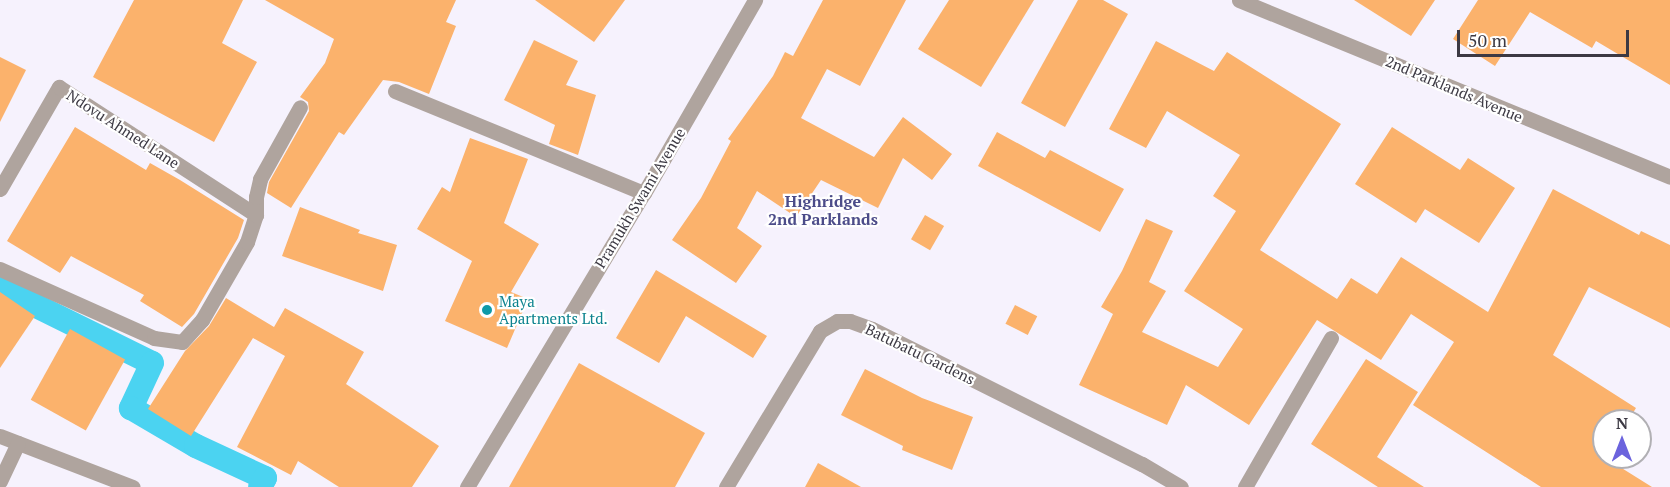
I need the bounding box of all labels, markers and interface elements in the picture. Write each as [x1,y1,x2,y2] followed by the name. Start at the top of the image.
[1460,18,1632,56] scale bar
[1468,28,1507,52] text: 50 m
[1383,52,1525,126] street label: 2nd Parklands Avenue
[63,86,183,172] street label: Ndovu Ahmed Lane
[591,124,689,272] street label: Pramukh Swami Avenue
[768,191,878,229] district label: Highridge 2nd Parklands
[499,292,608,327] place label: Maya Apartments Ltd.
[480,303,494,317] marker: Maya Apartments Ltd.
[862,320,978,388] street label: Batubatu Gardens
[1592,409,1652,469] north arrow
[1616,412,1628,434] text: N

